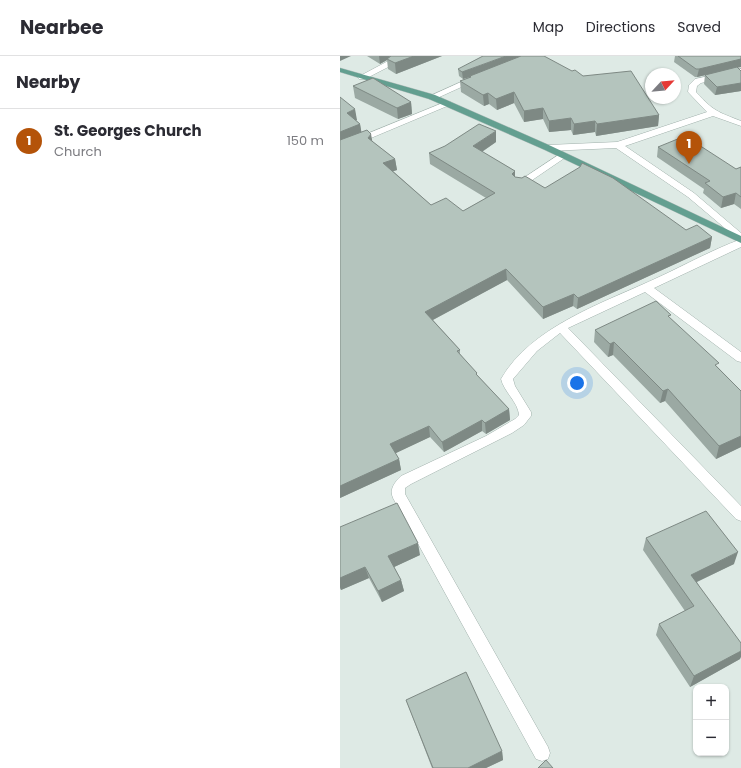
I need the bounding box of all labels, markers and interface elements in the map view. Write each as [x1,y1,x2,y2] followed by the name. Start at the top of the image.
[20,14,103,41] text: Nearbee
[533,17,564,37] text: Map
[586,17,655,37] text: Directions
[677,17,721,37] text: Saved
[645,68,681,104] north arrow
[16,70,80,94] text: Nearby
[54,120,202,141] text: St. Georges Church
[27,131,31,150] text: 1
[287,131,324,150] text: 150 m
[676,131,702,164] pin: 1
[54,142,102,161] text: Church
[567,373,587,393] your location
[693,684,729,756] map controls
[693,684,729,720] button: +
[693,720,729,756] button: −

